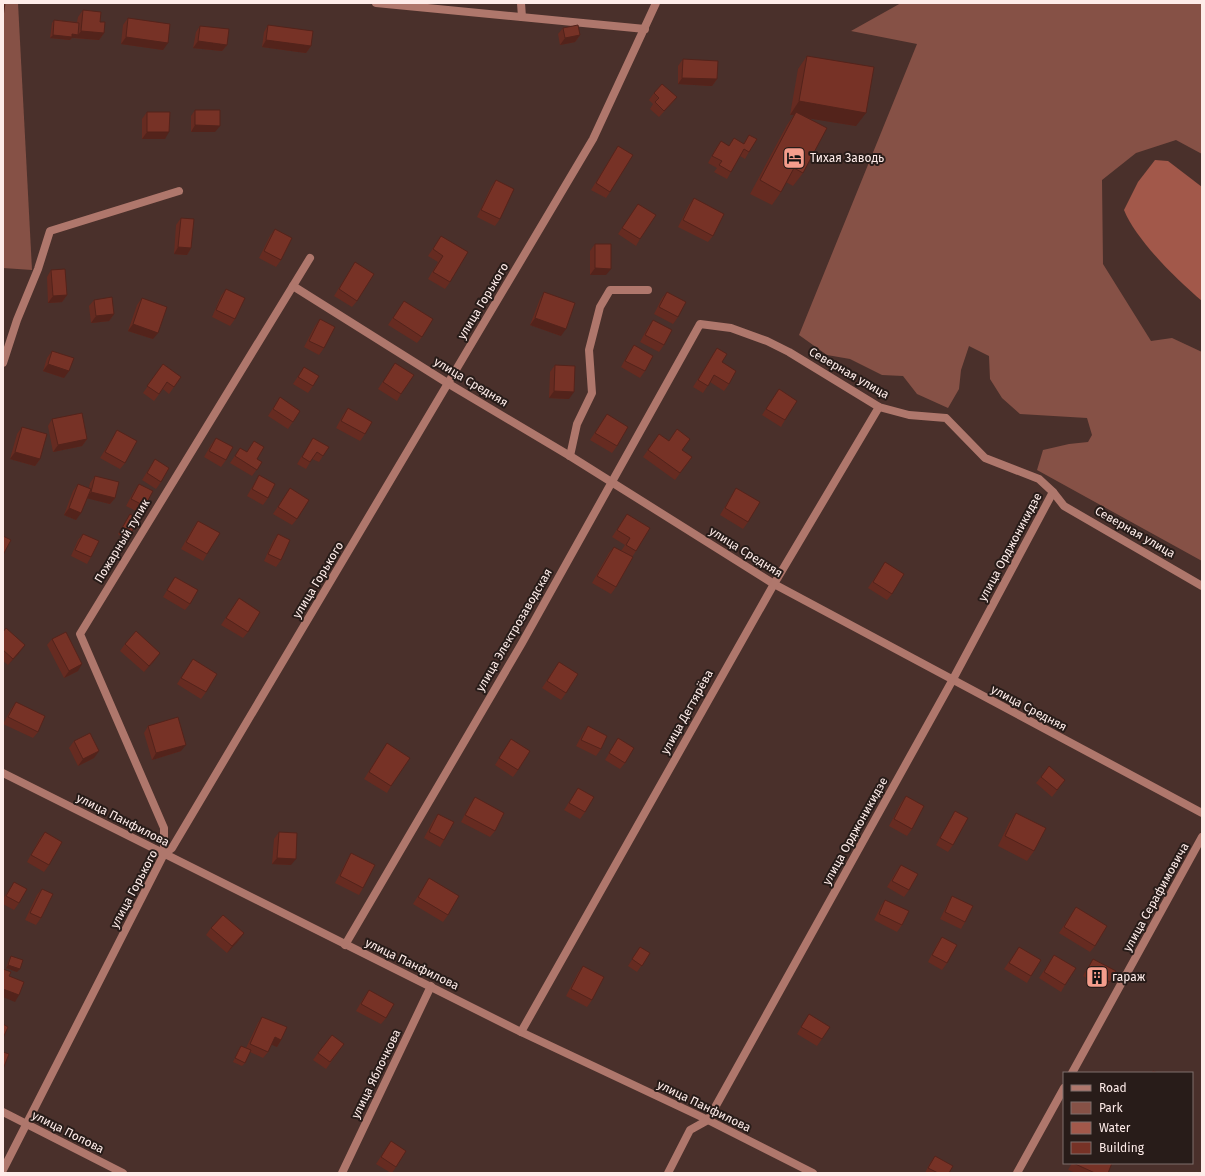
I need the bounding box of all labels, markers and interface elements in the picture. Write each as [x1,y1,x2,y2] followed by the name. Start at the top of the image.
[781,145,807,171] hotel icon: Тихая Заводь
[810,151,884,165] place label: Тихая Заводь
[455,260,511,342] street label: улица Горького
[806,344,892,402] street label: Северная улица
[431,354,511,410] street label: улица Средняя
[975,490,1045,604] street label: улица Орджоникидзе
[91,496,153,585] street label: Пожарный тупик
[1092,503,1178,561] street label: Северная улица
[707,524,785,580] street label: улица Средняя
[290,539,346,621] street label: улица Горького
[473,566,555,694] street label: улица Электрозаводская
[658,667,716,757] street label: улица Дегтярёва
[989,682,1069,734] street label: улица Средняя
[820,775,890,887] street label: улица Орджоникидзе
[74,791,172,849] street label: улица Панфилова
[1120,840,1192,954] street label: улица Серафимовича
[107,847,161,931] street label: улица Горького
[363,935,461,993] street label: улица Панфилова
[1084,964,1110,990] building icon: гараж
[1112,970,1146,984] place label: гараж
[348,1027,404,1121] street label: улица Яблочкова
[1063,1072,1193,1164] legend
[655,1077,753,1135] street label: улица Панфилова
[1099,1081,1127,1095] text: Road
[1099,1101,1123,1115] text: Park
[30,1108,106,1156] street label: улица Попова
[1099,1121,1131,1135] text: Water
[1099,1141,1145,1155] text: Building

